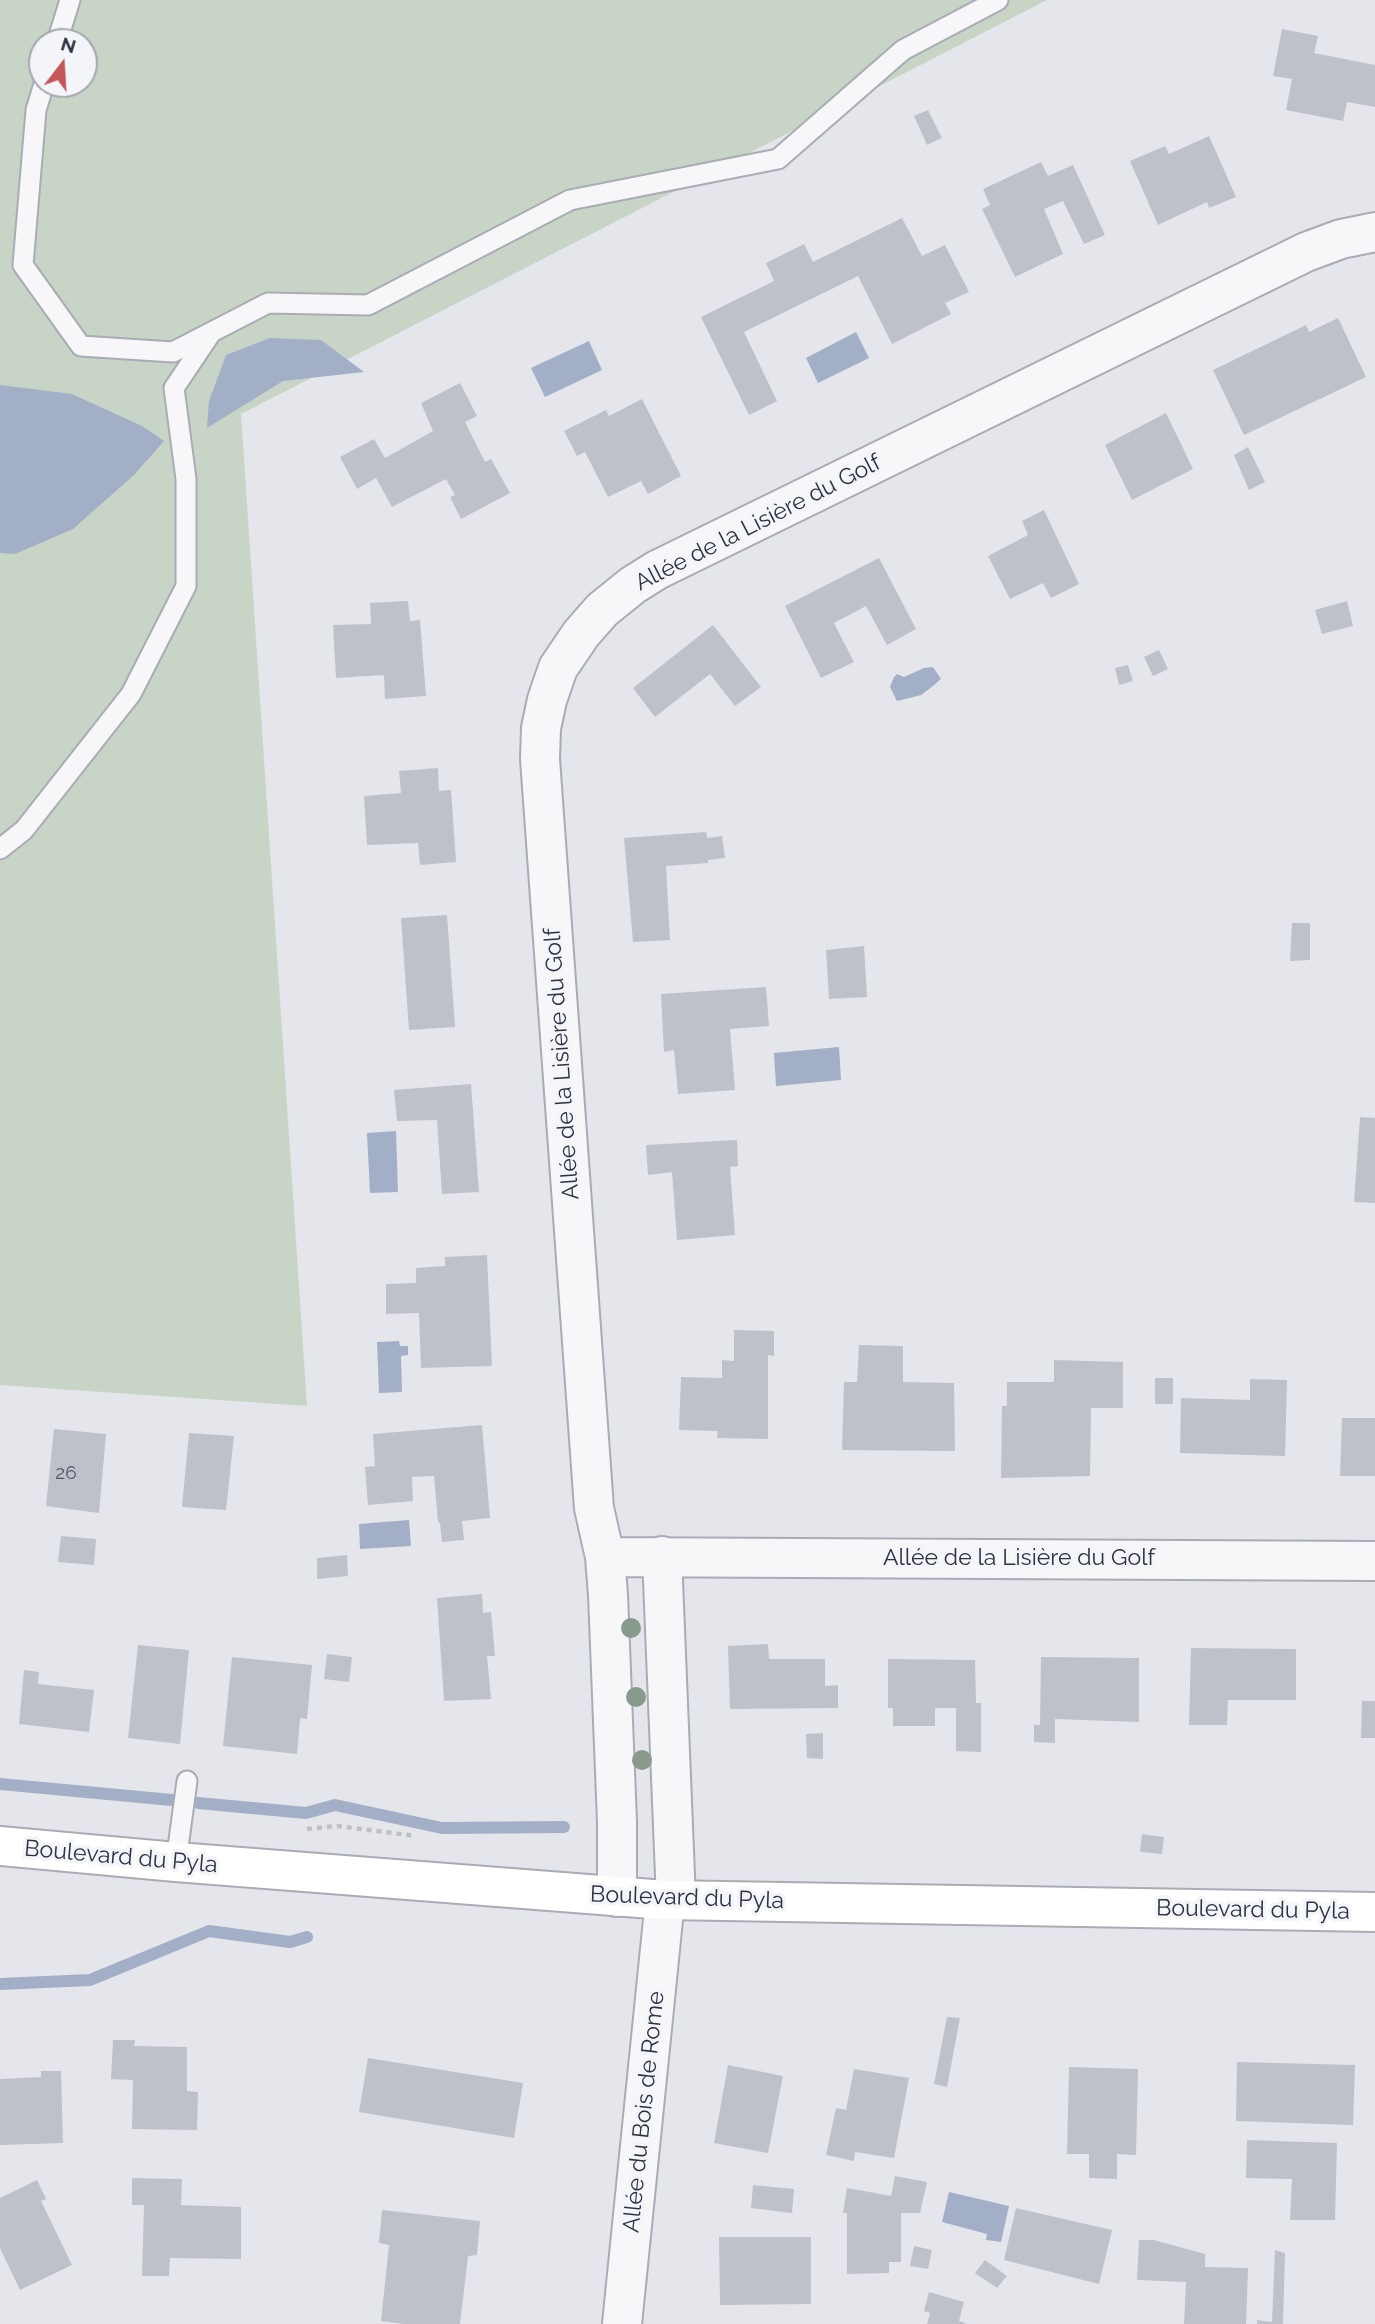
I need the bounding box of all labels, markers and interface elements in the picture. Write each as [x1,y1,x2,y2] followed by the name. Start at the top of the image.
[28,28,98,98] north arrow
[58,32,79,57] text: N
[630,449,886,597] street label: Allée de la Lisière du Golf
[539,927,585,1201] street label: Allée de la Lisière du Golf
[55,1462,77,1484] house number: 26
[883,1544,1155,1572] street label: Allée de la Lisière du Golf
[23,1835,219,1879] street label: Boulevard du Pyla
[590,1881,784,1915] street label: Boulevard du Pyla
[1156,1895,1350,1925] street label: Boulevard du Pyla
[618,1990,670,2234] street label: Allée du Bois de Rome

